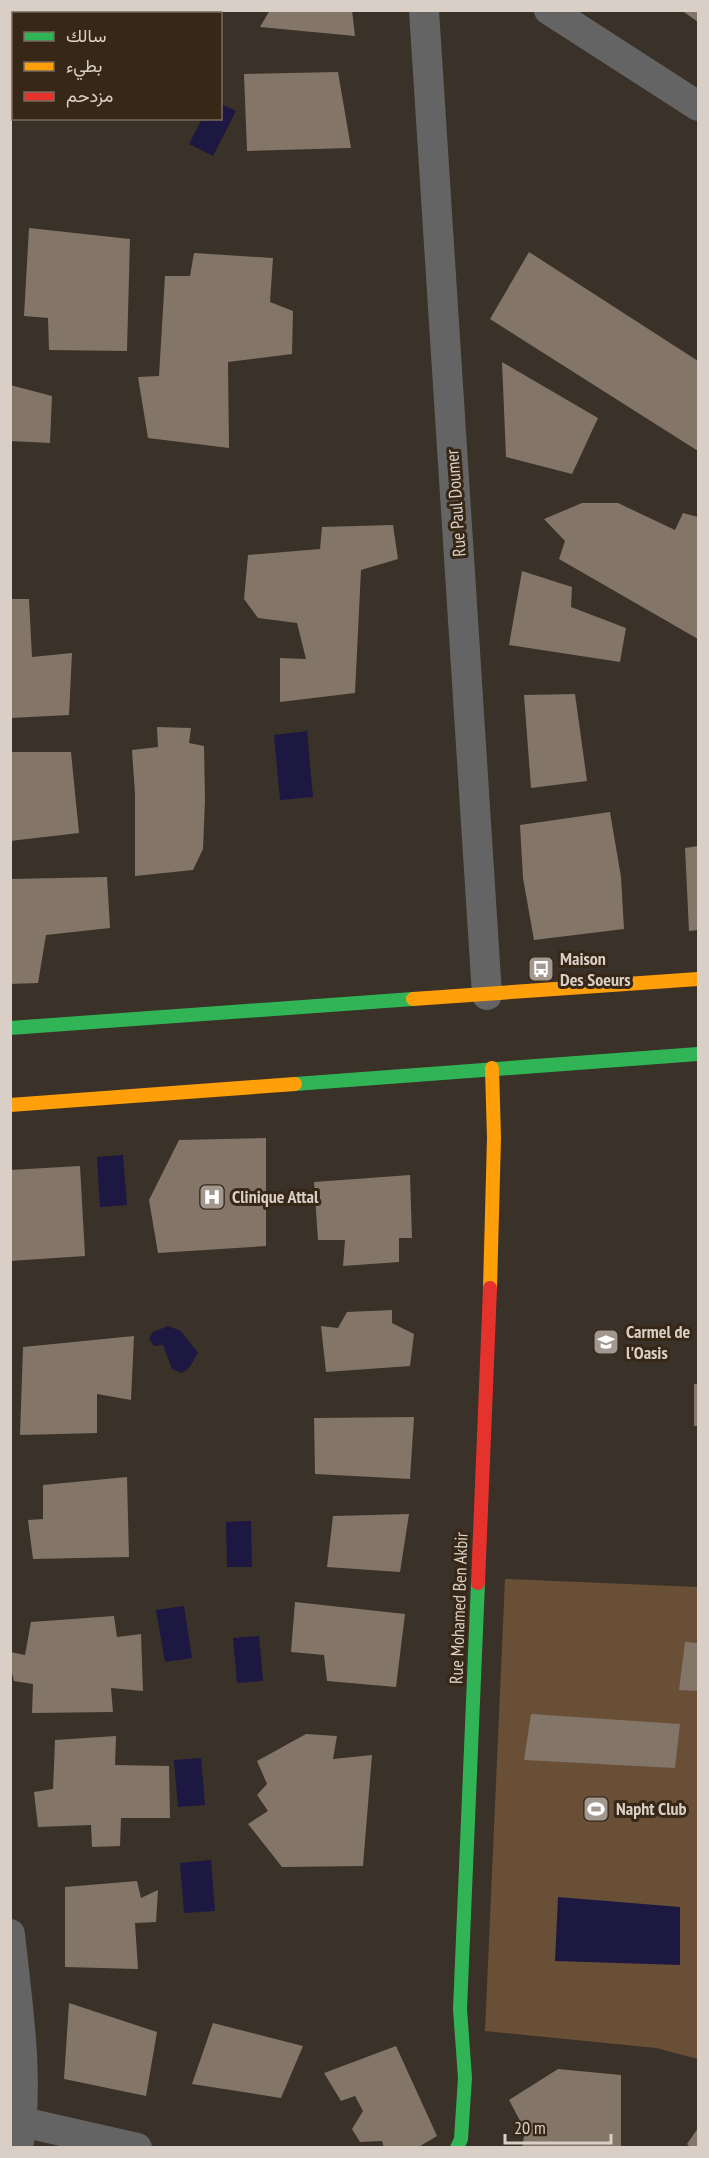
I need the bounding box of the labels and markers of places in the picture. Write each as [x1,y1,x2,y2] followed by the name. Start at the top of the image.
[560,947,631,991] place label: Maison Des Soeurs
[526,954,556,984] bus stop icon: Maison Des Soeurs
[197,1182,227,1212] hospital icon: Clinique Attal
[232,1185,319,1208] place label: Clinique Attal
[626,1320,691,1364] place label: Carmel de l'Oasis
[591,1327,621,1357] school or university icon: Carmel de l'Oasis
[581,1794,611,1824] sports icon: Napht Club
[616,1797,687,1820] place label: Napht Club

